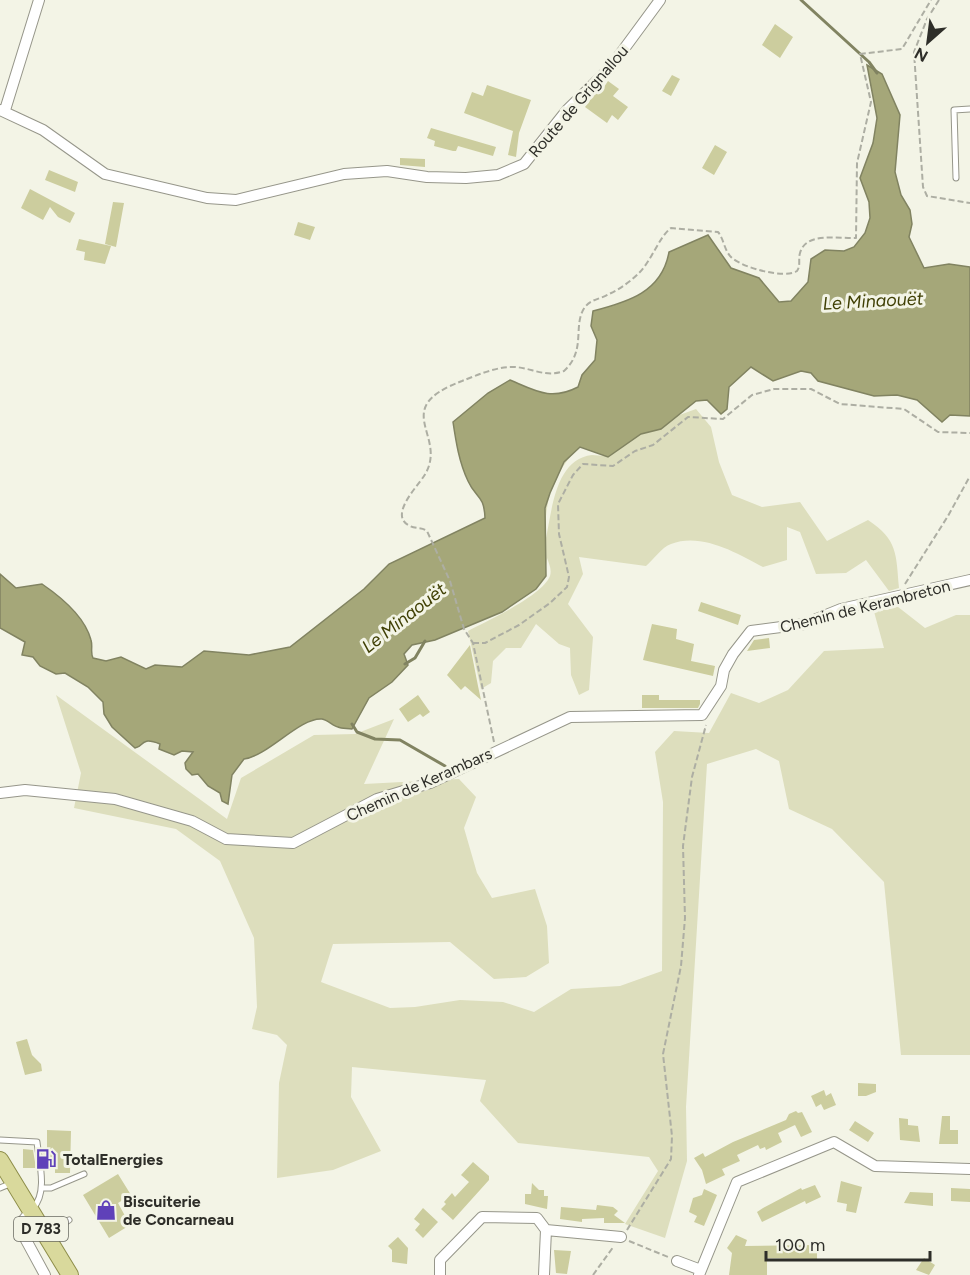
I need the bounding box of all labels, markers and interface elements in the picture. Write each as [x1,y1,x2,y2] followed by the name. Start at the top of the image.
[898,12,958,72] north arrow
[525,42,632,161] street label: Route de Grignallou
[911,44,931,66] text: N
[822,287,924,315] water label: Le Minaouët
[778,576,952,637] street label: Chemin de Kerambreton
[357,578,451,658] water label: Le Minaouët
[343,744,495,825] street label: Chemin de Kerambars
[34,1147,58,1171] fuel station icon: TotalEnergies
[63,1150,163,1169] place label: TotalEnergies
[123,1192,234,1229] place label: Biscuiterie de Concarneau
[94,1198,118,1222] shop icon: Biscuiterie de Concarneau
[14,1217,68,1241] road number: D 783
[766,1224,930,1262] scale bar
[775,1234,825,1256] text: 100 m

